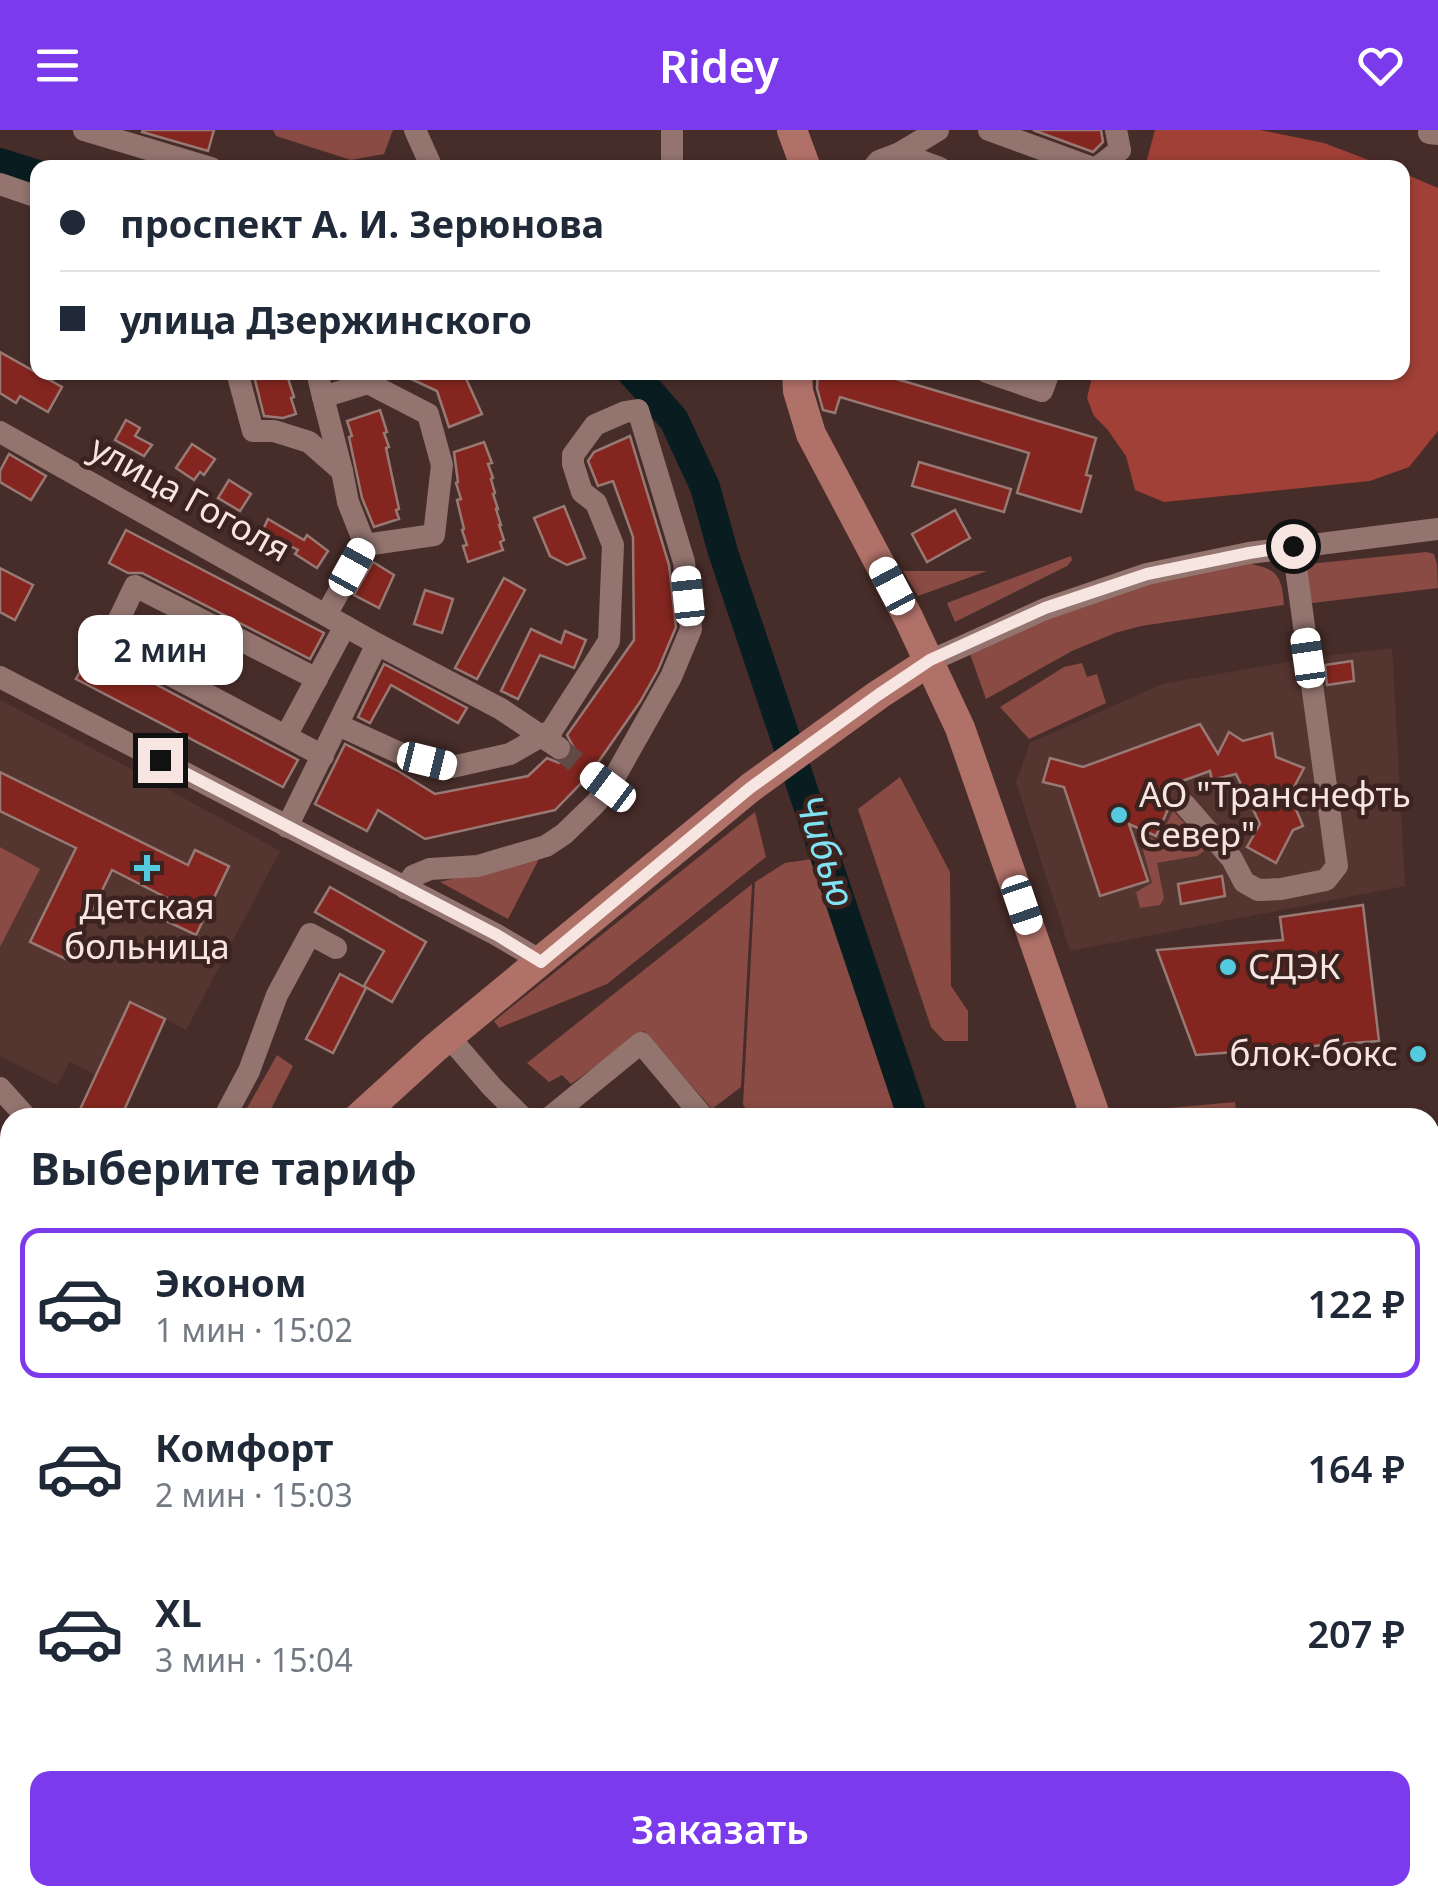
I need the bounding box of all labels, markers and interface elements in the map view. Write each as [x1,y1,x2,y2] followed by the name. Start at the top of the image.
[659,35,779,96] text: Ridey
[30,38,85,93] icon: menu
[1353,38,1408,93] icon: heart
[120,197,604,249] text: проспект А. И. Зерюнова
[120,293,532,345] text: улица Дзержинского
[82,423,299,572] street label: улица Гоголя
[1271,524,1316,569] route start
[324,533,380,601] car
[865,552,919,620] car
[670,565,706,627] car
[78,615,242,685] callout: 2 мин
[1289,626,1327,690] car
[114,628,207,671] text: 2 мин
[138,738,183,783] route end
[394,739,460,783] car
[575,757,641,817] car
[1139,770,1411,857] place label: АО "Транснефть Север"
[784,787,869,913] water label: Чибью
[1108,804,1130,826] marker: АО "Транснефть Север"
[134,855,160,881] marker: Детская больница
[998,872,1046,938] car
[64,882,230,969] place label: Детская больница
[1248,942,1341,989] place label: СДЭК
[1217,956,1239,978] marker: СДЭК
[1229,1029,1398,1076] place label: блок-бокс
[1407,1043,1429,1065] marker: блок-бокс
[30,1137,417,1198] text: Выберите тариф
[155,1256,307,1308] text: Эконом
[35,1258,125,1348] icon: car
[1307,1277,1405,1329] text: 122 ₽
[155,1308,353,1351] text: 1 мин · 15:02
[155,1421,333,1473] text: Комфорт
[35,1423,125,1513] icon: car
[1307,1442,1405,1494] text: 164 ₽
[155,1473,353,1516] text: 2 мин · 15:03
[155,1586,202,1638] text: XL
[35,1588,125,1678] icon: car
[1307,1607,1405,1659] text: 207 ₽
[155,1638,353,1681] text: 3 мин · 15:04
[30,1771,1410,1886] button: Заказать

